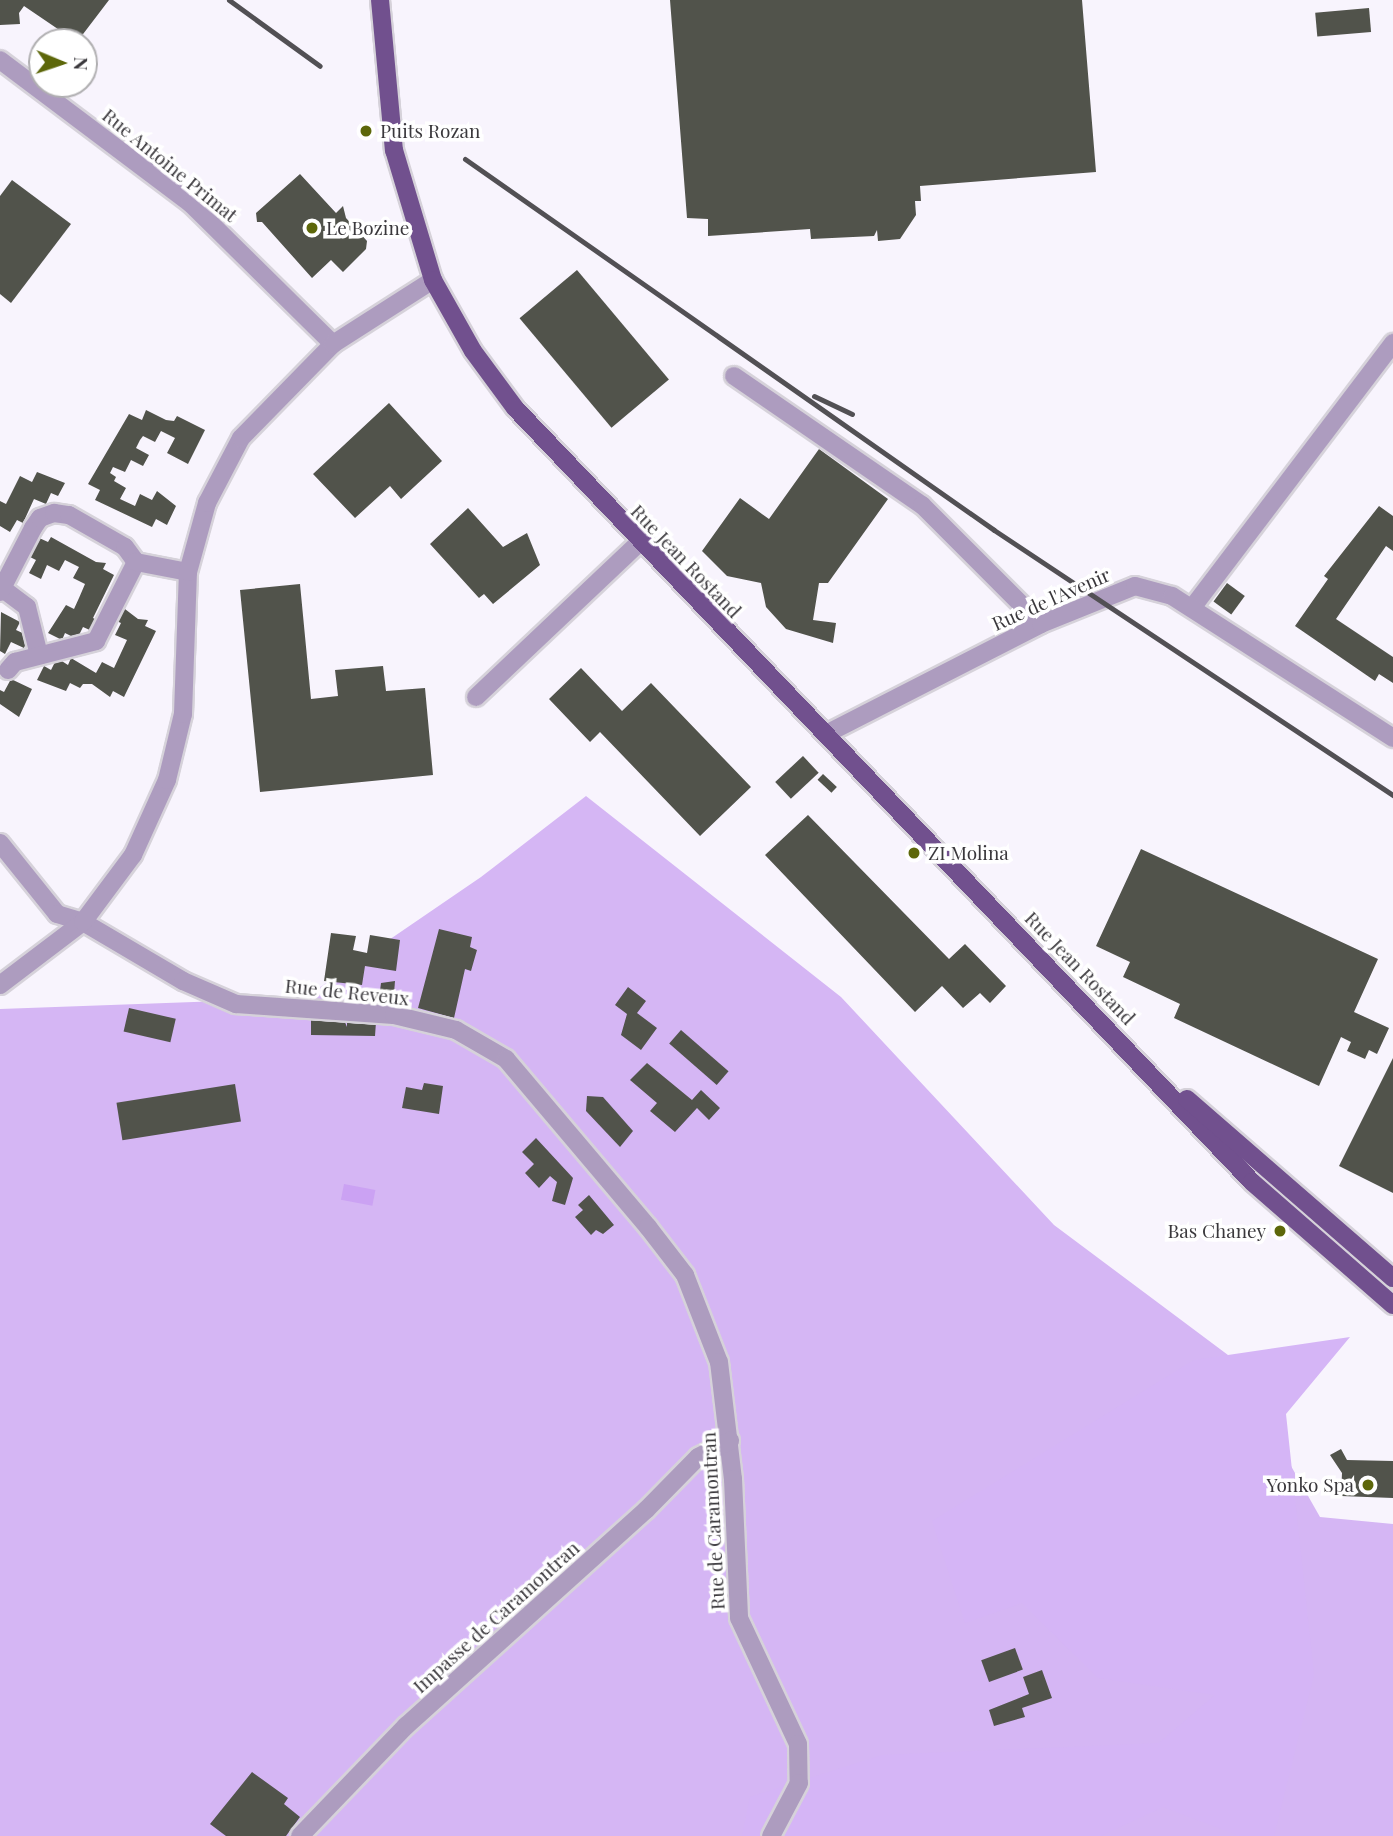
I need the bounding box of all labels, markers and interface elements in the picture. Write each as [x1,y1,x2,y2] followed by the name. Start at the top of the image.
[28,28,98,98] north arrow
[69,56,95,71] text: N
[98,103,242,227] street label: Rue Antoine Primat
[380,120,480,142] place label: Puits Rozan
[358,123,374,139] marker: Puits Rozan
[326,217,409,239] place label: Le Bozine
[304,220,320,236] marker: Le Bozine
[626,500,746,622] street label: Rue Jean Rostand
[988,563,1114,635] street label: Rue de l'Avenir
[928,842,1009,864] place label: ZI Molina
[906,845,922,861] marker: ZI Molina
[1020,907,1140,1029] street label: Rue Jean Rostand
[284,974,410,1010] street label: Rue de Reveux
[1167,1220,1266,1242] place label: Bas Chaney
[1272,1223,1288,1239] marker: Bas Chaney
[697,1431,729,1611] street label: Rue de Caramontran
[1266,1474,1354,1496] place label: Yonko Spa
[1360,1477,1376,1493] marker: Yonko Spa
[408,1536,584,1698] street label: Impasse de Caramontran

